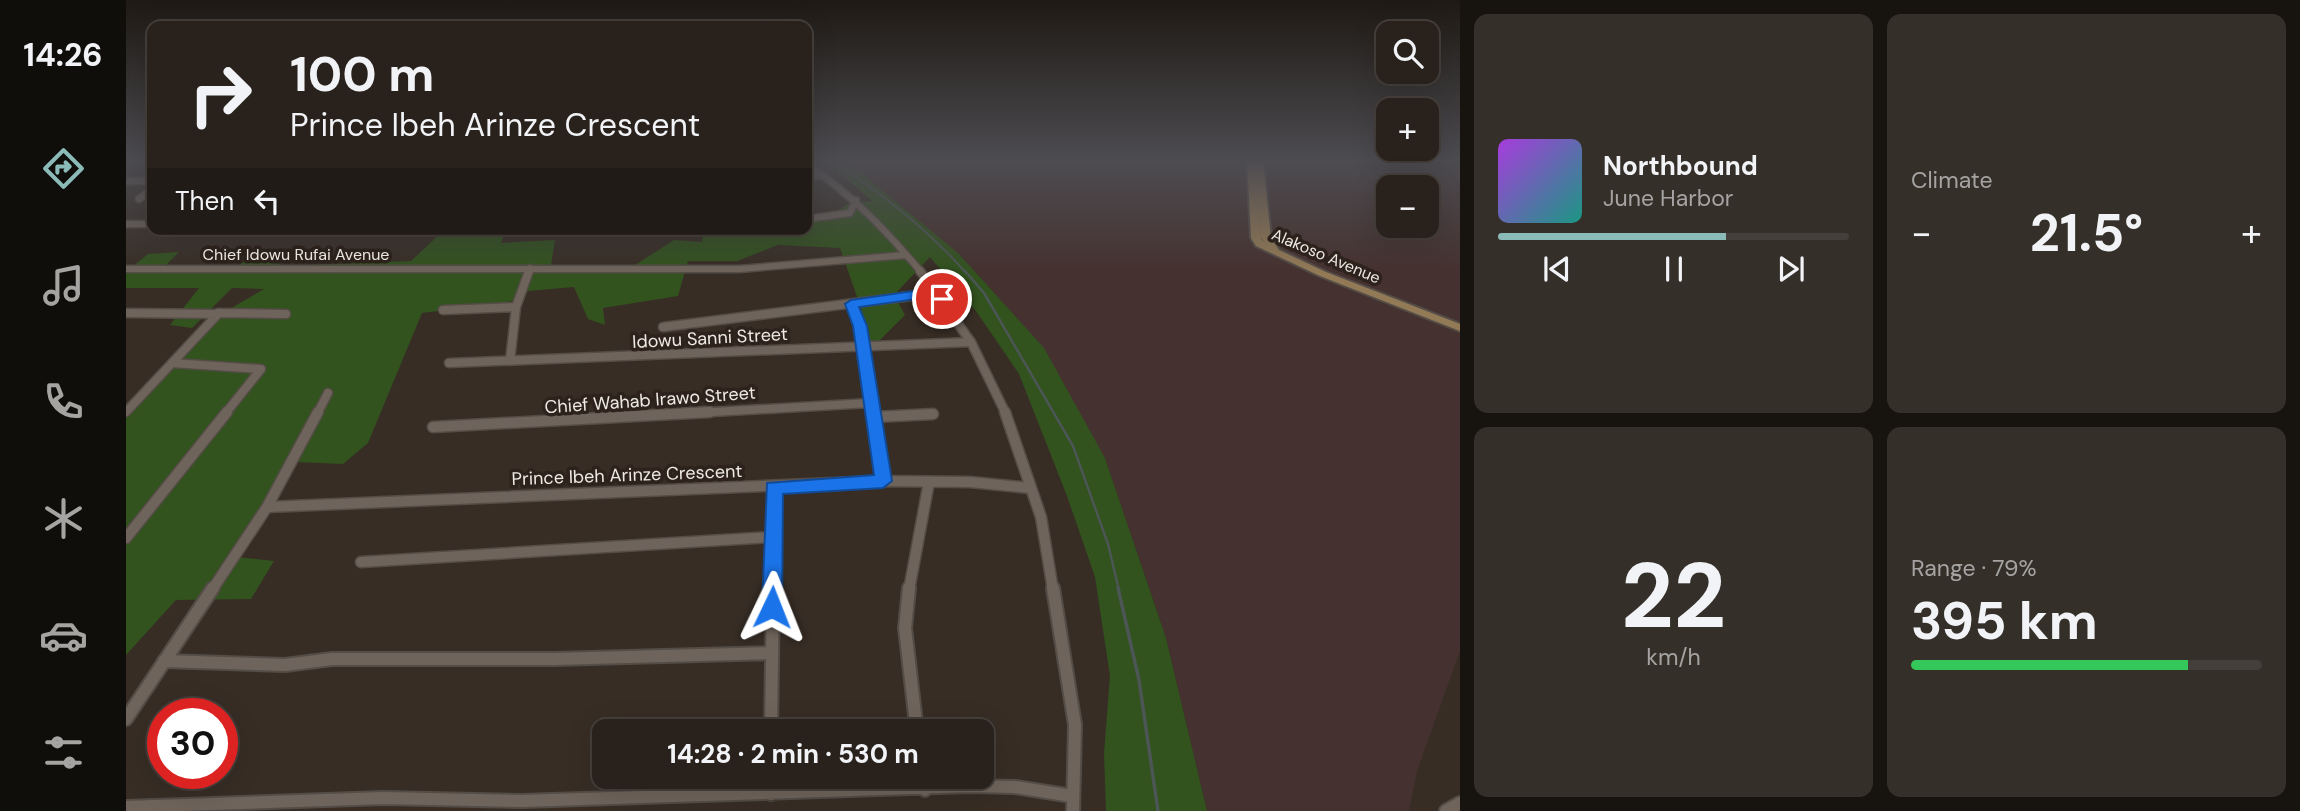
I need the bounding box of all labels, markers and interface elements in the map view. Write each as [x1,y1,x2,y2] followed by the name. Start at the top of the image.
[1376,21,1439,238] map controls
[1376,21,1439,84] button: search
[23,34,103,76] text: 14:26
[290,42,434,106] text: 100 m
[175,49,266,140] icon: right
[1376,98,1439,161] button: +
[290,104,700,146] text: Prince Ibeh Arinze Crescent
[39,144,88,193] icon: directions
[1603,149,1758,183] text: Northbound
[1911,165,1993,195] text: Climate
[1376,175,1439,238] button: −
[248,182,286,220] icon: left
[1603,183,1733,213] text: June Harbor
[175,184,234,218] text: Then
[2030,199,2143,267] text: 21.5°
[1911,208,1932,258] text: −
[2241,208,2262,258] text: +
[1268,224,1384,288] street label: Alakoso Avenue
[203,244,389,265] street label: Chief Idowu Rufai Avenue
[1538,250,1576,288] icon: previous
[1655,250,1693,288] icon: pause
[1772,250,1810,288] icon: next
[39,261,88,310] icon: music
[912,269,972,329] pin
[923,280,961,318] icon: arrive
[632,322,788,354] street label: Idowu Sanni Street
[39,377,88,426] icon: phone
[544,381,756,419] street label: Chief Wahab Irawo Street
[511,459,743,491] street label: Prince Ibeh Arinze Crescent
[39,494,88,543] icon: climate
[1621,537,1726,655] text: 22
[1911,553,2037,583] text: Range · 79%
[735,570,809,644] position arrow
[1911,587,2098,655] text: 395 km
[39,611,88,660] icon: car
[1646,642,1701,672] text: km/h
[147,698,238,789] speed limit sign: 30
[39,728,88,777] icon: filters
[667,737,919,771] text: 14:28 · 2 min · 530 m

